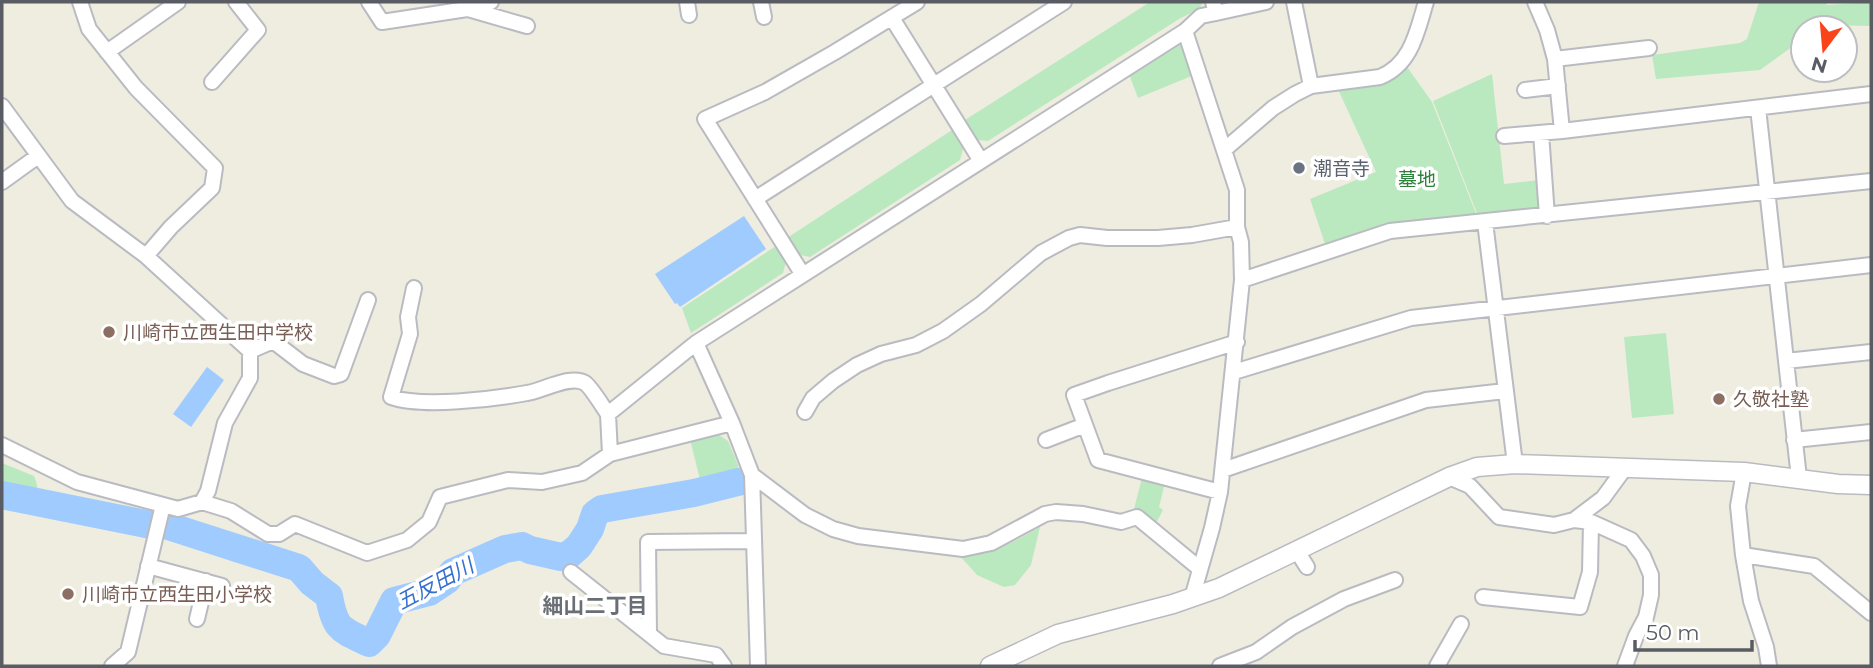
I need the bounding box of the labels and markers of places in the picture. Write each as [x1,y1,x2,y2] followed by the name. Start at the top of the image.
[1313,157,1370,180] place label: 潮音寺
[1291,160,1307,176] marker: 潮音寺
[123,321,313,344] place label: 川崎市立西生田中学校
[101,324,117,340] marker: 川崎市立西生田中学校
[1733,388,1809,411] place label: 久敬社塾
[1711,391,1727,407] marker: 久敬社塾
[82,583,272,606] place label: 川崎市立西生田小学校
[60,586,76,602] marker: 川崎市立西生田小学校

